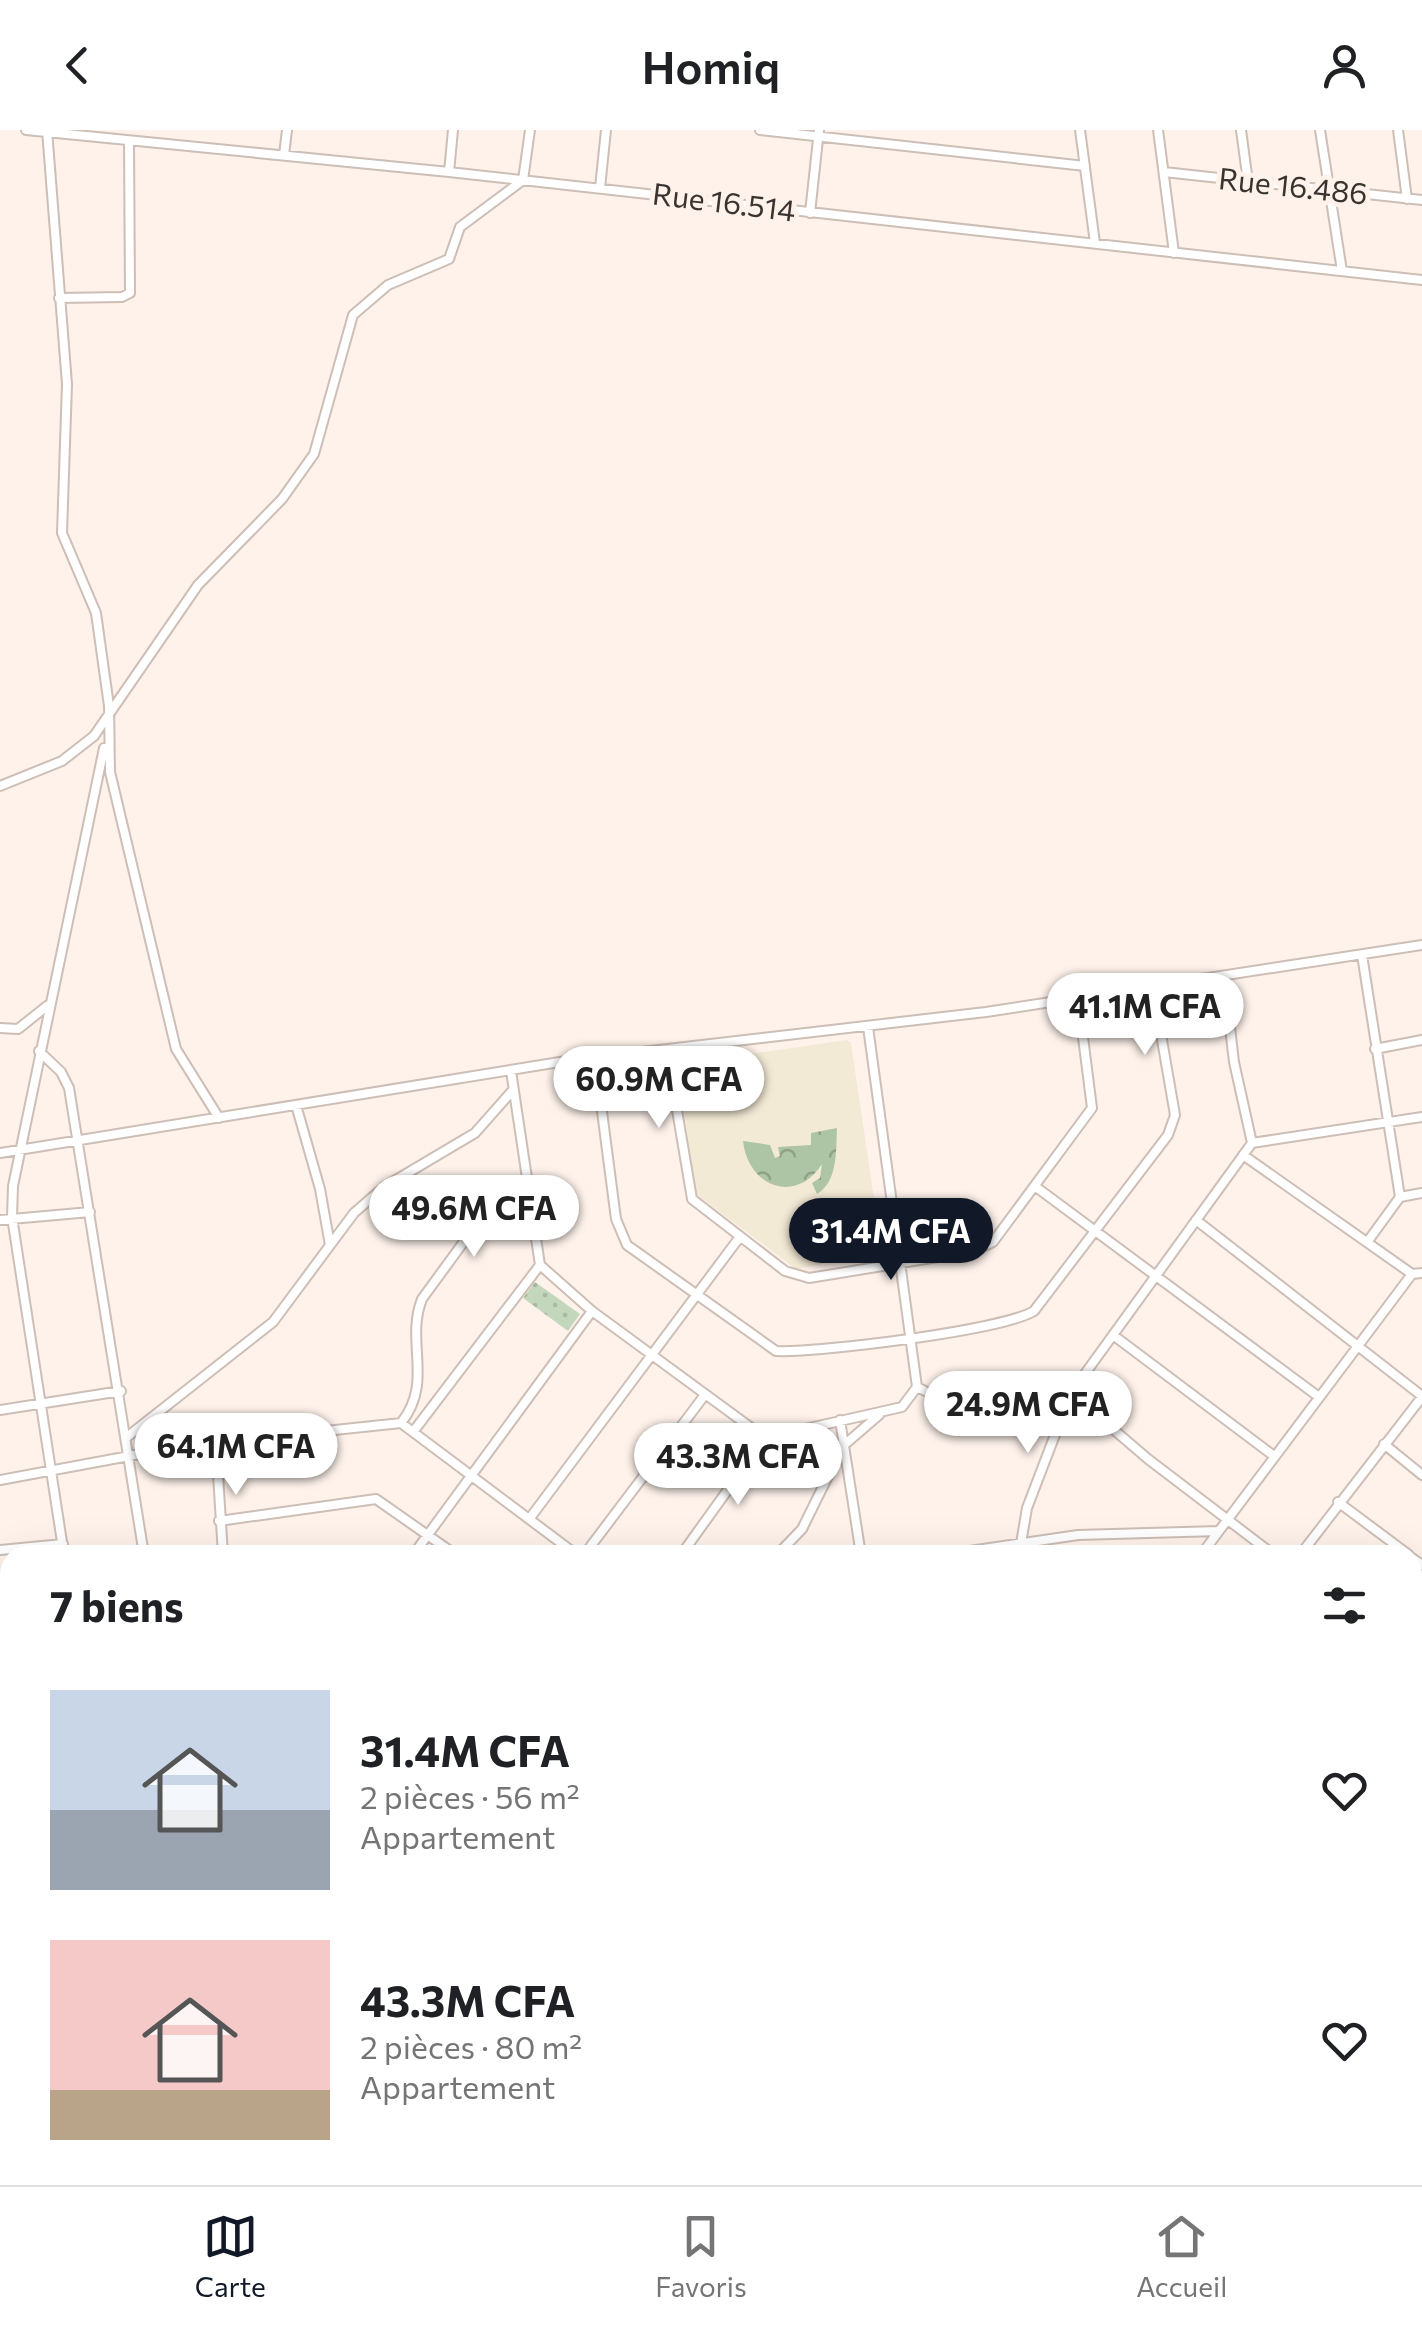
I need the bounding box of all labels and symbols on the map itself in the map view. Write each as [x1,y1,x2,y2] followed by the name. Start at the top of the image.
[1217,158,1370,211] street label: Rue 16.486
[651,173,798,228] street label: Rue 16.514
[1031,973,1259,1058] pin: 41.1M CFA
[545,1046,773,1131] pin: 60.9M CFA
[360,1175,588,1260] pin: 49.6M CFA
[777,1198,1005,1283] pin: 31.4M CFA
[914,1371,1142,1456] pin: 24.9M CFA
[122,1413,350,1498] pin: 64.1M CFA
[624,1423,852,1508] pin: 43.3M CFA

